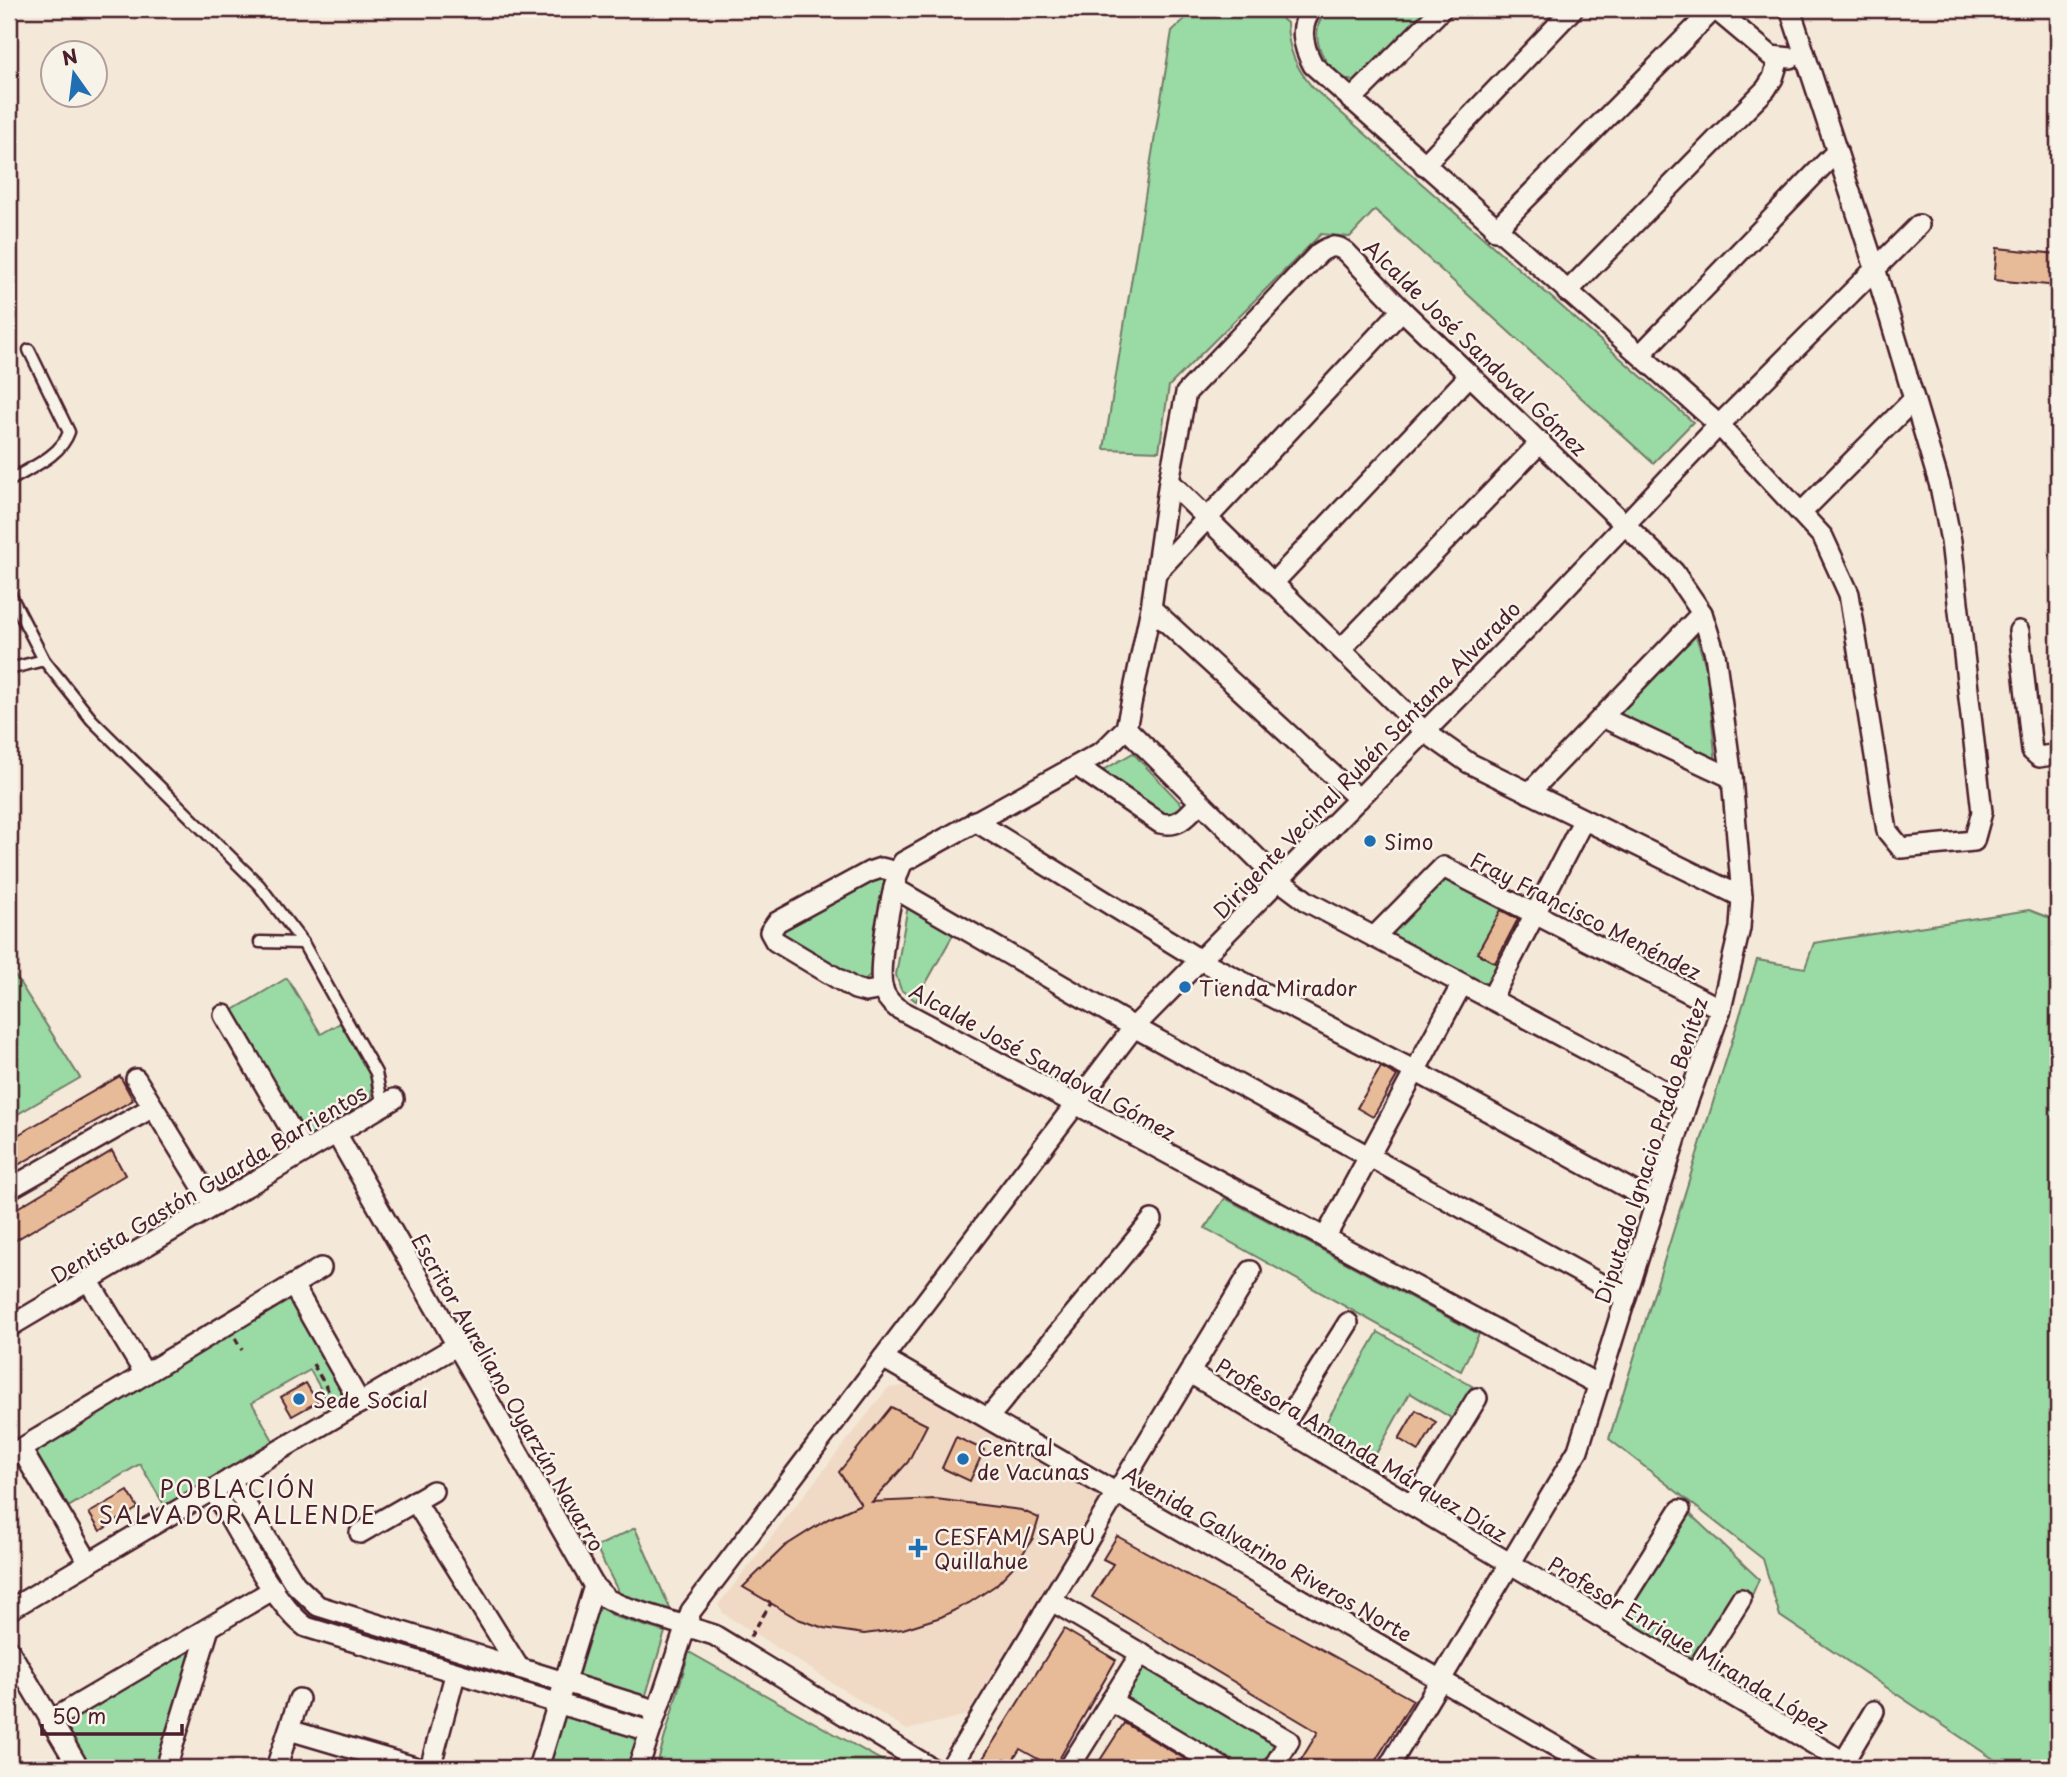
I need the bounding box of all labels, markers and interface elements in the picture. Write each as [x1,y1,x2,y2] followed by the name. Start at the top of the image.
[38,38,108,108] north arrow
[59,41,80,72] text: N
[1357,231,1595,463] street label: Alcalde José Sandoval Gómez
[1205,593,1527,925] street label: Dirigente Vecinal Rubén Santana Alvarado
[1384,825,1433,857] place label: Simo
[1362,833,1378,849] marker: Simo
[1465,843,1707,987] street label: Fray Francisco Menéndez
[1199,971,1357,1003] place label: Tienda Mirador
[904,974,1182,1148] street label: Alcalde José Sandoval Gómez
[1177,979,1193,995] marker: Tienda Mirador
[1585,993,1715,1307] street label: Diputado Ignacio Prado Benítez
[44,1076,372,1290] street label: Dentista Gastón Guarda Barrientos
[405,1227,613,1557] street label: Escritor Aureliano Oyarzún Navarro
[1210,1349,1514,1549] street label: Profesora Amanda Márquez Díaz
[313,1383,428,1415] place label: Sede Social
[291,1391,307,1407] marker: Sede Social
[977,1431,1089,1487] place label: Central de Vacunas
[955,1451,971,1467] marker: Central de Vacunas
[1117,1457,1419,1649] street label: Avenida Galvarino Riveros Norte
[99,1471,377,1532] district label: POBLACIÓN SALVADOR ALLENDE
[934,1520,1095,1576] place label: CESFAM/ SAPU Quillahue
[908,1538,928,1558] marker: CESFAM/ SAPU Quillahue
[1542,1547,1836,1741] street label: Profesor Enrique Miranda López
[42,1693,182,1737] scale bar
[52,1699,106,1731] text: 50 m

